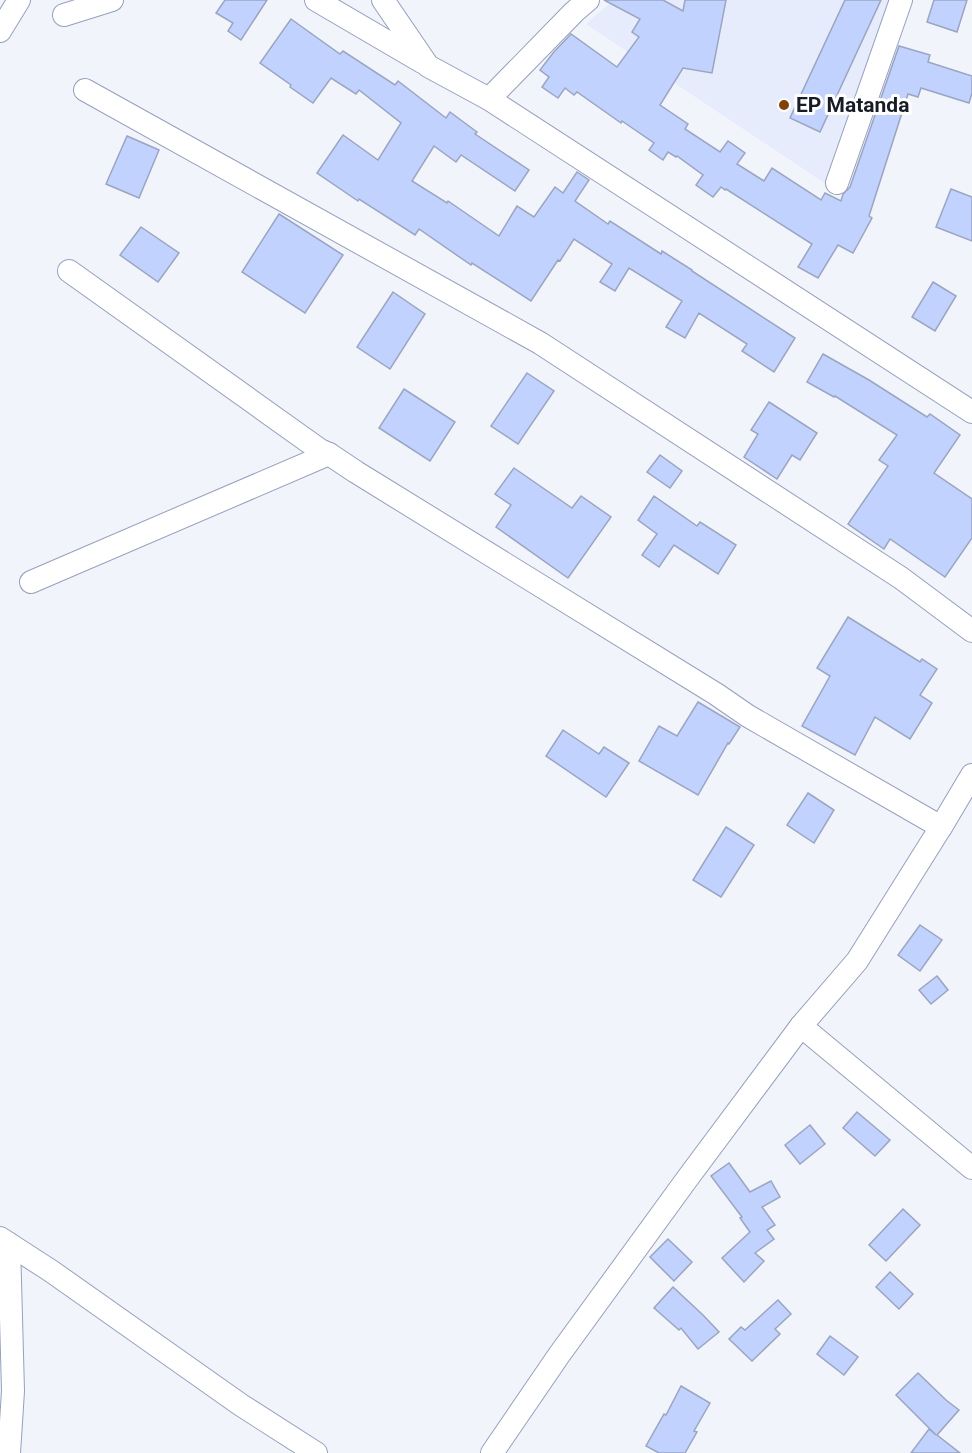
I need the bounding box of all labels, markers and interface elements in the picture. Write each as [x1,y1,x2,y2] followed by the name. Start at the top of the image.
[796,93,909,117] place label: EP Matanda
[777,98,791,112] marker: EP Matanda

